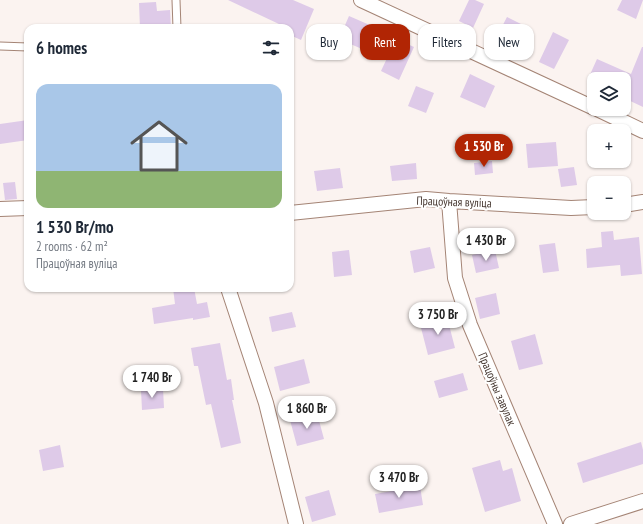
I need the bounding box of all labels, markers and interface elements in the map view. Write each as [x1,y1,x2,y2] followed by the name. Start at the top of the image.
[306,24,352,60] chip: Buy
[360,24,410,60] chip: Rent
[418,24,476,60] chip: Filters
[484,24,534,60] chip: New
[36,37,87,59] text: 6 homes
[260,37,282,59] icon: filters
[587,72,631,220] map controls
[587,72,631,116] button: layers
[123,110,195,182] icon: home
[587,124,631,168] button: +
[443,134,525,168] pin: 1 530 Br
[464,138,504,155] text: 1 530 Br
[587,176,631,220] button: −
[416,193,492,210] street label: Працоўная вуліца
[36,216,114,238] text: 1 530 Br/mo
[445,228,527,262] pin: 1 430 Br
[466,232,506,249] text: 1 430 Br
[36,238,108,255] text: 2 rooms · 62 m²
[36,255,117,272] text: Працоўная вуліца
[397,302,479,336] pin: 3 750 Br
[418,306,458,323] text: 3 750 Br
[475,350,520,428] street label: Працоўны завулак
[111,365,193,399] pin: 1 740 Br
[132,369,172,386] text: 1 740 Br
[266,396,348,430] pin: 1 860 Br
[287,400,327,417] text: 1 860 Br
[358,465,440,499] pin: 3 470 Br
[379,469,419,486] text: 3 470 Br

